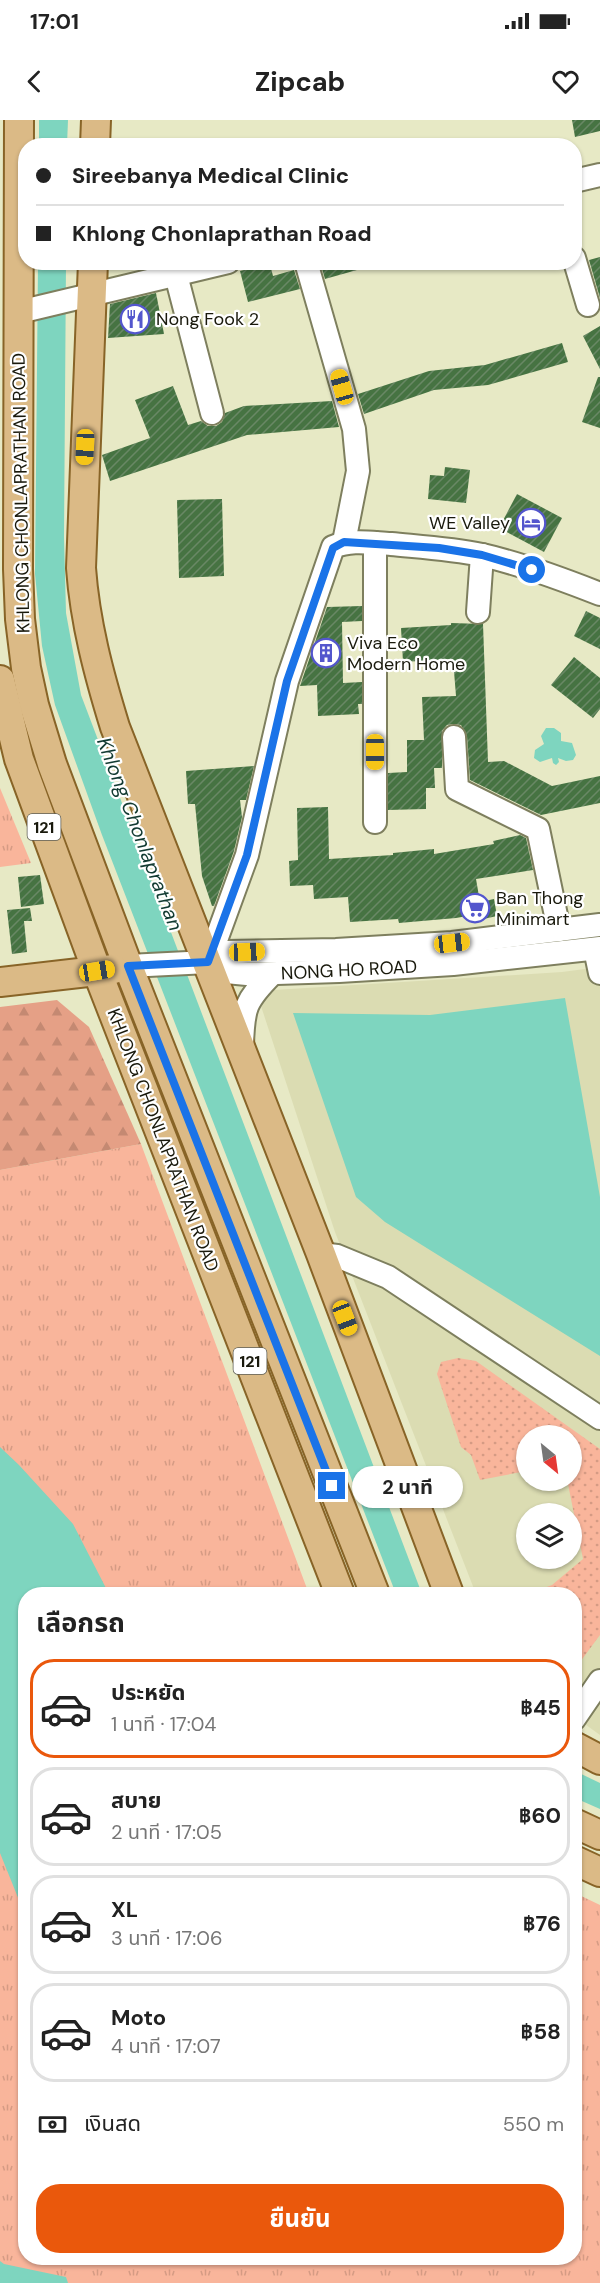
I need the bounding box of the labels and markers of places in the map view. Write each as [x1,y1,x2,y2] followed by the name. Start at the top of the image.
[119,303,151,335] restaurant icon: Nong Fook 2
[156,307,259,331] place label: Nong Fook 2
[515,507,547,539] hotel icon: WE Valley
[429,511,510,535] place label: WE Valley
[347,631,465,676] place label: Viva Eco Modern Home
[310,637,342,669] building icon: Viva Eco Modern Home
[496,886,583,931] place label: Ban Thong Minimart
[459,892,491,924] supermarket icon: Ban Thong Minimart

